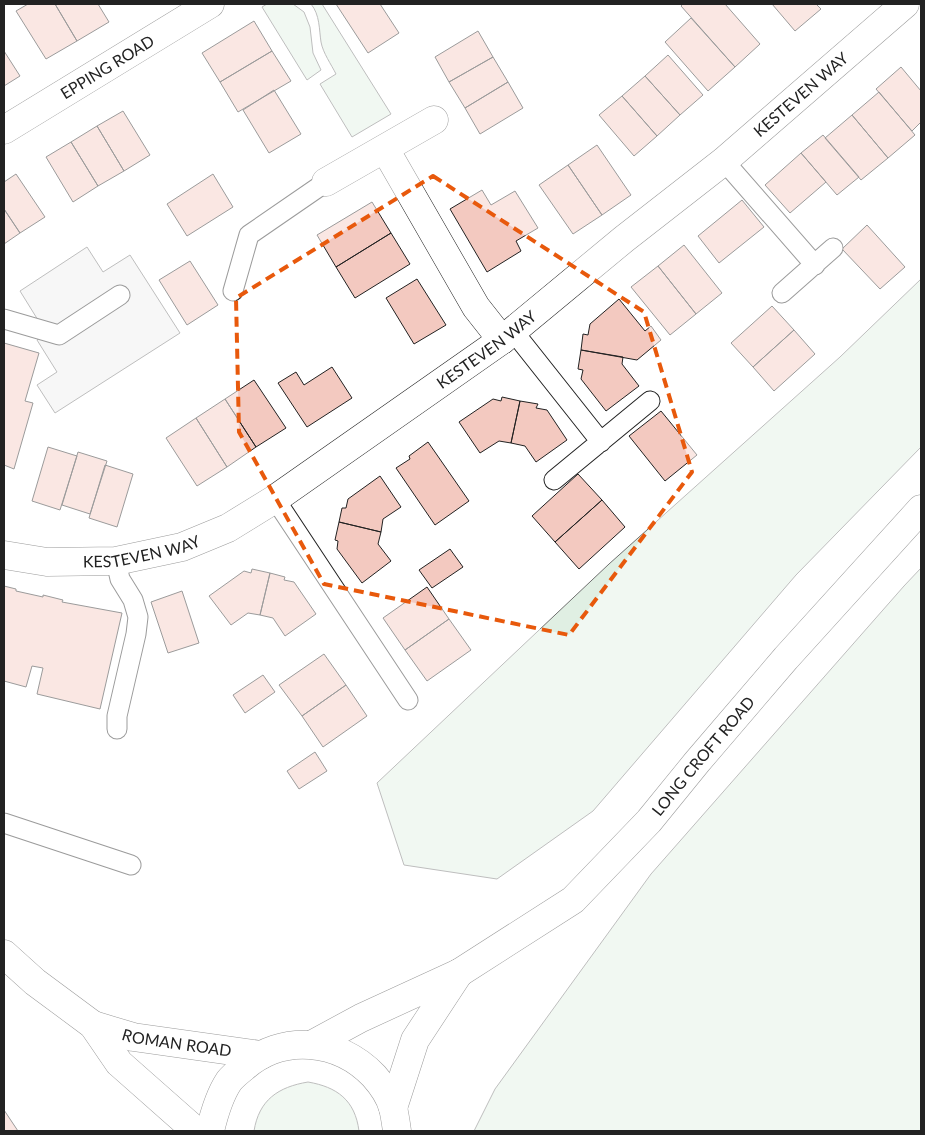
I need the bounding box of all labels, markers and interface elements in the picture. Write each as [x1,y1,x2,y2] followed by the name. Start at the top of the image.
[57,31,157,102] street label: EPPING ROAD
[749,48,852,140] street label: KESTEVEN WAY
[433,306,540,392] street label: KESTEVEN WAY
[83,531,203,571] street label: KESTEVEN WAY
[647,692,758,819] street label: LONG CROFT ROAD
[120,1024,233,1060] street label: ROMAN ROAD

